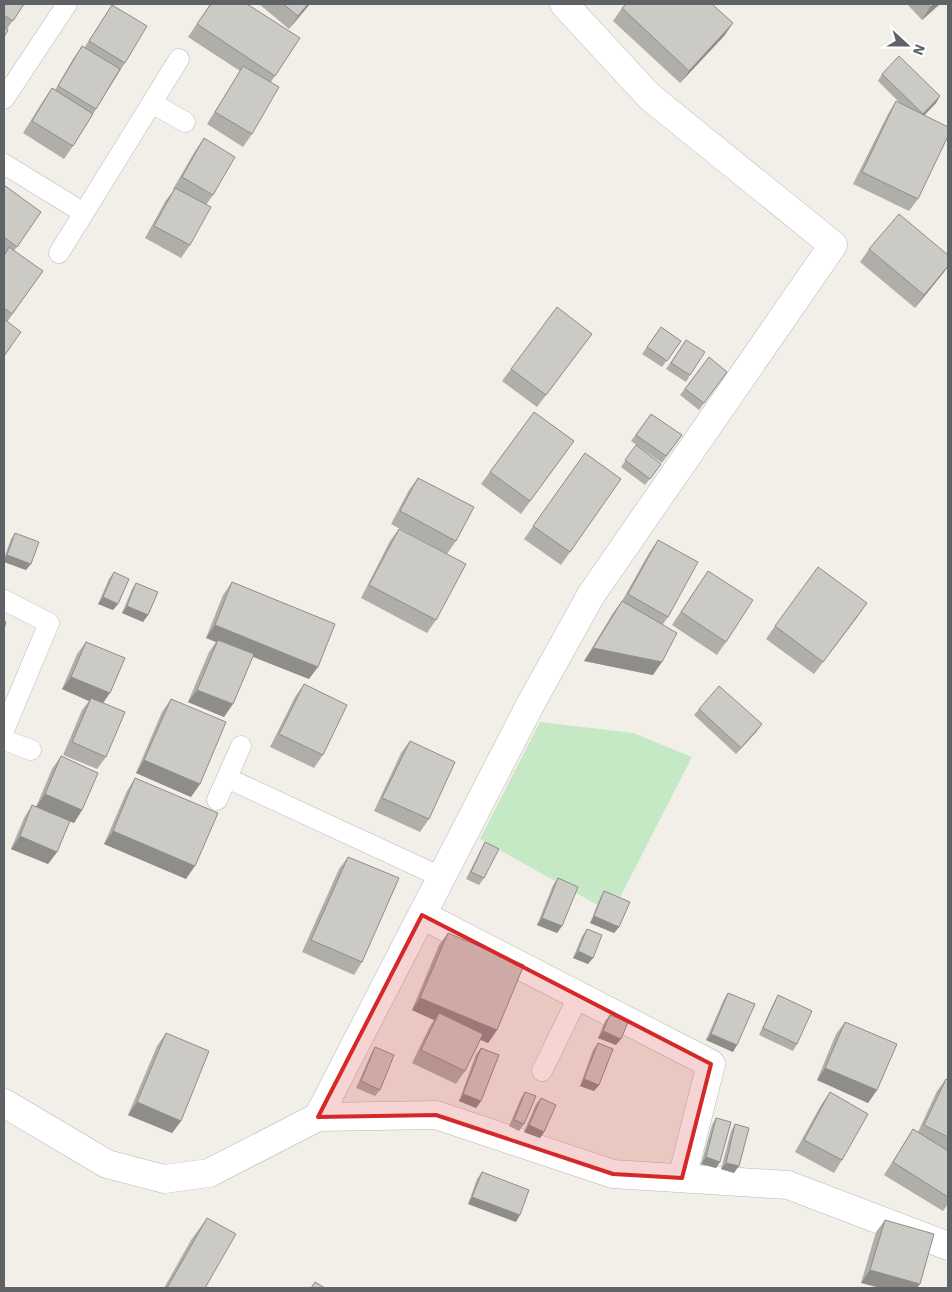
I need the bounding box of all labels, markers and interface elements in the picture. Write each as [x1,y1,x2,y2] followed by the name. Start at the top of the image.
[882,20,932,70] north arrow
[909,42,929,58] text: N

